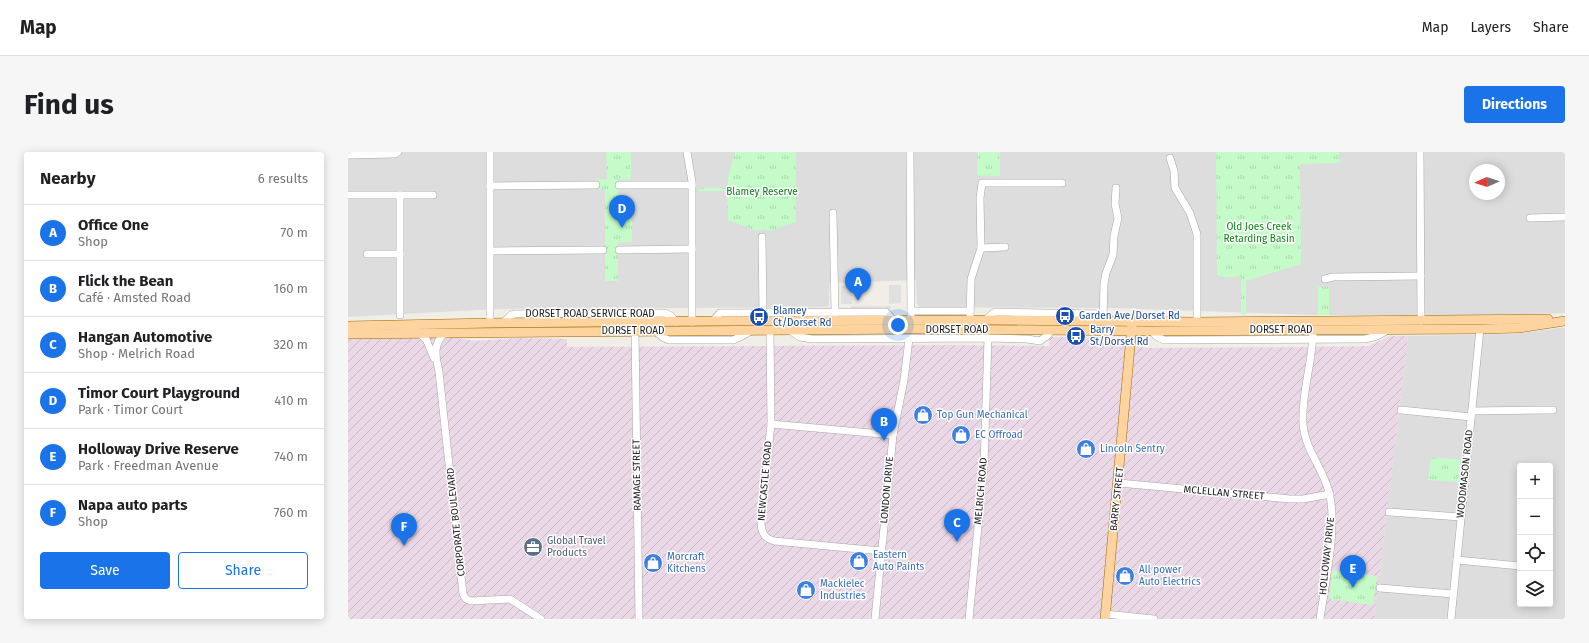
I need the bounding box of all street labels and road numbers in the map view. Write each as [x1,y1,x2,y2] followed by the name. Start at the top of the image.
[525,308,655,320] street label: DORSET ROAD SERVICE ROAD
[926,324,988,336] street label: DORSET ROAD
[1250,324,1312,336] street label: DORSET ROAD
[602,325,664,337] street label: DORSET ROAD
[1454,429,1476,519] street label: WOODMASON ROAD
[630,438,644,511] street label: RAMAGE STREET
[756,441,774,521] street label: NEWCASTLE ROAD
[878,456,896,524] street label: LONDON DRIVE
[972,457,990,525] street label: MELRICH ROAD
[1108,466,1126,531] street label: BARRY STREET
[444,467,468,577] street label: CORPORATE BOULEVARD
[1183,483,1266,503] street label: MCLELLAN STREET
[1317,517,1337,595] street label: HOLLOWAY DRIVE

